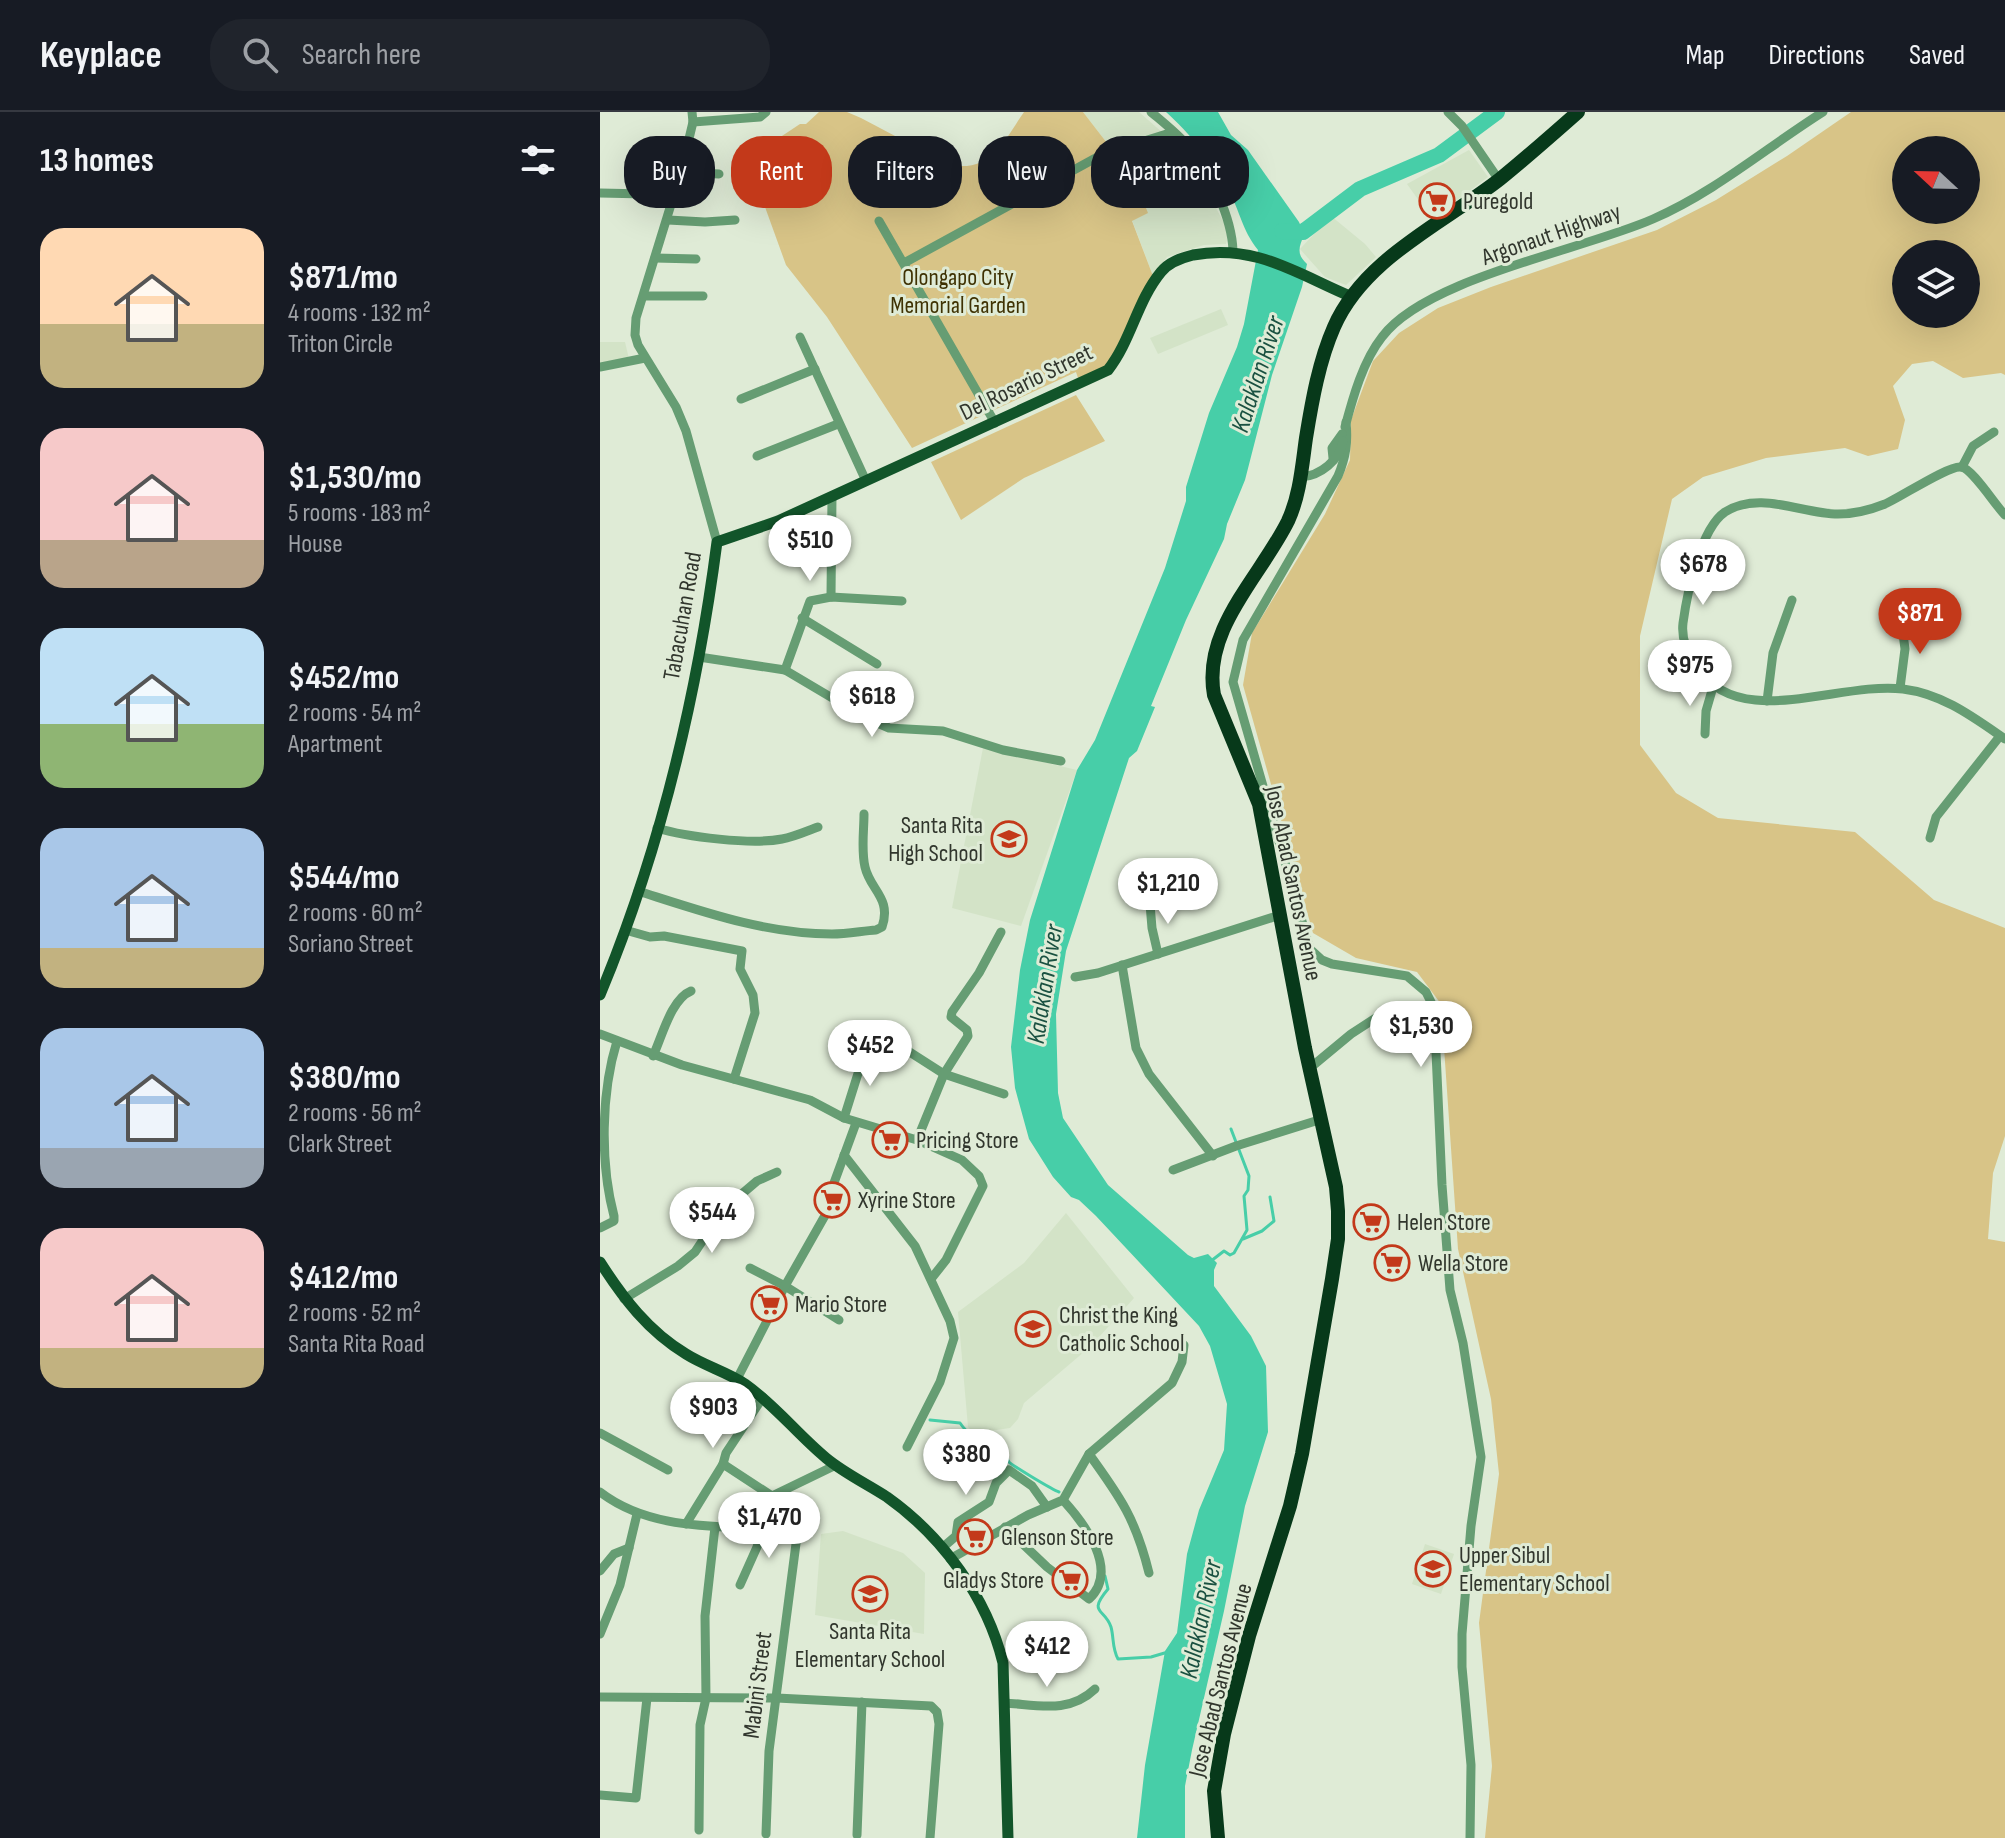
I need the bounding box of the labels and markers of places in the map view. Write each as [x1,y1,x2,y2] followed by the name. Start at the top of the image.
[1418,182,1456,220] supermarket icon: Puregold
[1463,187,1533,216] place label: Puregold
[763,515,857,583] pin: $510
[1656,539,1750,607] pin: $678
[1873,588,1967,656] pin: $871
[1643,640,1737,708] pin: $975
[825,671,919,739] pin: $618
[888,811,983,868] place label: Santa Rita High School
[990,820,1028,858] school or university icon: Santa Rita High School
[1103,858,1233,926] pin: $1,210
[1356,1001,1486,1069] pin: $1,530
[823,1020,917,1088] pin: $452
[871,1121,909,1159] supermarket icon: Pricing Store
[916,1126,1019,1155] place label: Pricing Store
[813,1181,851,1219] supermarket icon: Xyrine Store
[857,1186,956,1215] place label: Xyrine Store
[665,1187,759,1255] pin: $544
[1352,1203,1390,1241] supermarket icon: Helen Store
[1397,1208,1491,1237] place label: Helen Store
[1373,1244,1411,1282] supermarket icon: Wella Store
[1418,1249,1508,1278] place label: Wella Store
[750,1285,788,1323] supermarket icon: Mario Store
[795,1290,887,1319] place label: Mario Store
[1059,1301,1184,1358] place label: Christ the King Catholic School
[1014,1310,1052,1348] school or university icon: Christ the King Catholic School
[666,1382,760,1450] pin: $903
[919,1429,1013,1497] pin: $380
[704,1492,834,1560] pin: $1,470
[956,1518,994,1556] supermarket icon: Glenson Store
[1001,1523,1114,1552] place label: Glenson Store
[1459,1541,1610,1598] place label: Upper Sibul Elementary School
[1414,1550,1452,1588] school or university icon: Upper Sibul Elementary School
[1051,1561,1089,1599] supermarket icon: Gladys Store
[943,1566,1044,1595] place label: Gladys Store
[851,1575,889,1613] school or university icon: Santa Rita Elementary School
[795,1617,945,1674] place label: Santa Rita Elementary School
[1000,1621,1094,1689] pin: $412

